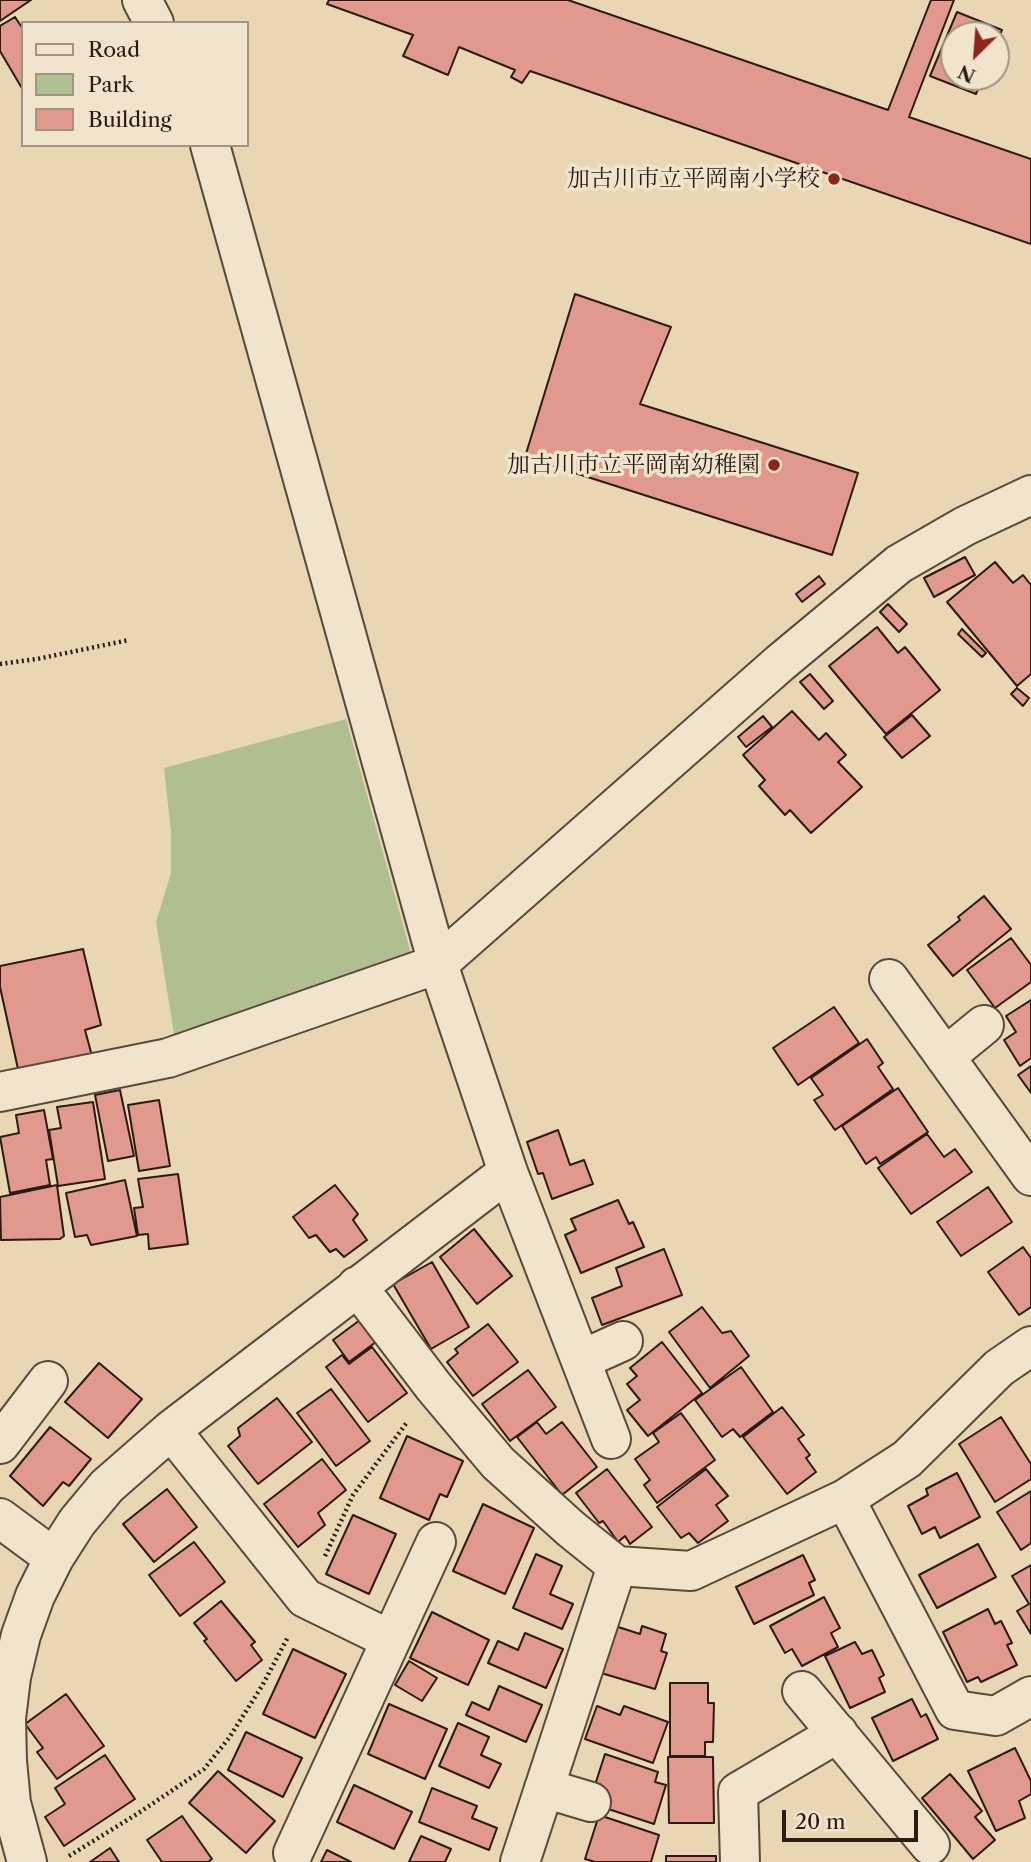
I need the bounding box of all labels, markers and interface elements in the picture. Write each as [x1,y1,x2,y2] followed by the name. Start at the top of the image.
[21,21,248,147] legend
[940,21,1010,91] north arrow
[88,37,140,62] text: Road
[954,60,979,88] text: N
[88,72,134,97] text: Park
[88,107,172,132] text: Building
[567,165,820,193] place label: 加古川市立平岡南小学校
[826,171,842,187] marker: 加古川市立平岡南小学校
[507,451,760,479] place label: 加古川市立平岡南幼稚園
[766,457,782,473] marker: 加古川市立平岡南幼稚園
[786,1796,922,1840] scale bar
[795,1809,846,1834] text: 20 m

